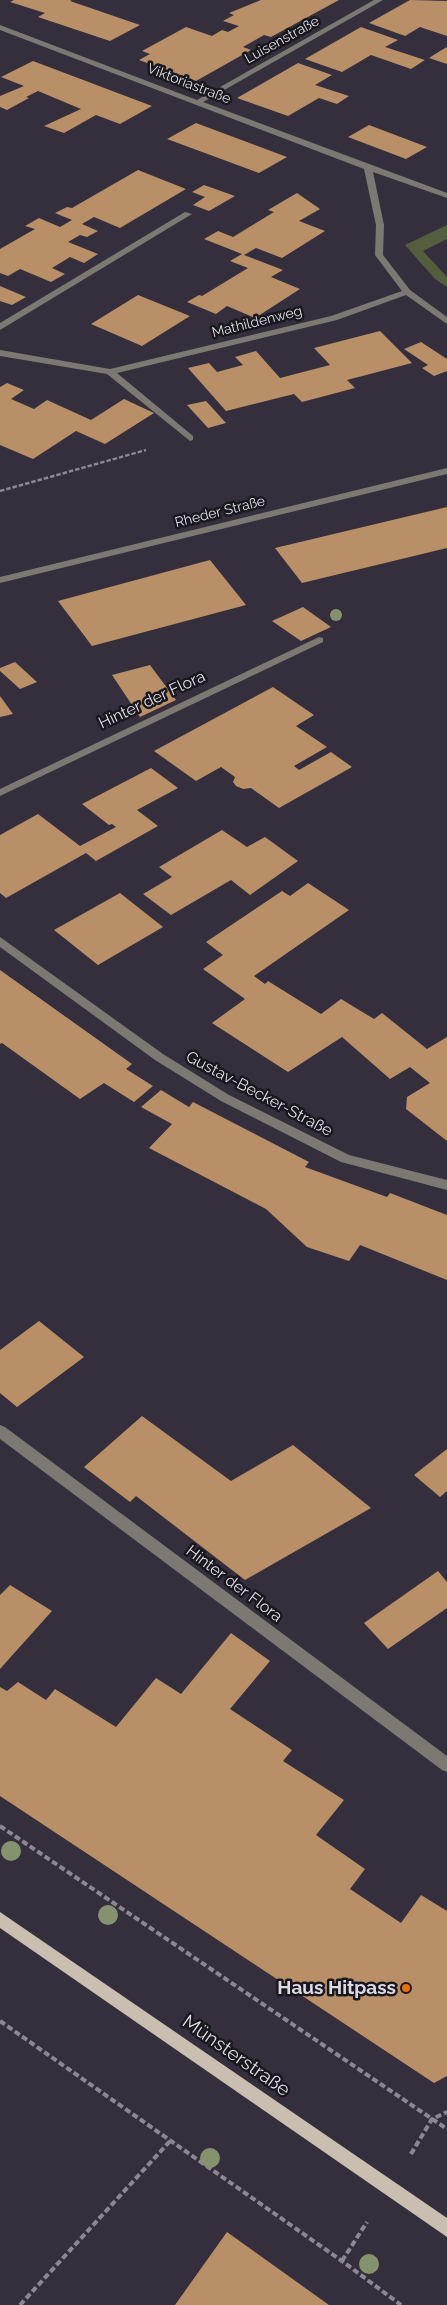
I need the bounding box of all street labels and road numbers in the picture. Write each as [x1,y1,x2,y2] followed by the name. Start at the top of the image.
[242,13,322,67] street label: Luisenstraße
[145,60,233,108] street label: Viktoriastraße
[210,303,304,341] street label: Mathildenweg
[173,493,267,531] street label: Rheder Straße
[96,667,208,733] street label: Hinter der Flora
[182,1047,336,1141] street label: Gustav-Becker-Straße
[182,1542,286,1626] street label: Hinter der Flora
[178,2010,294,2102] street label: Münsterstraße

